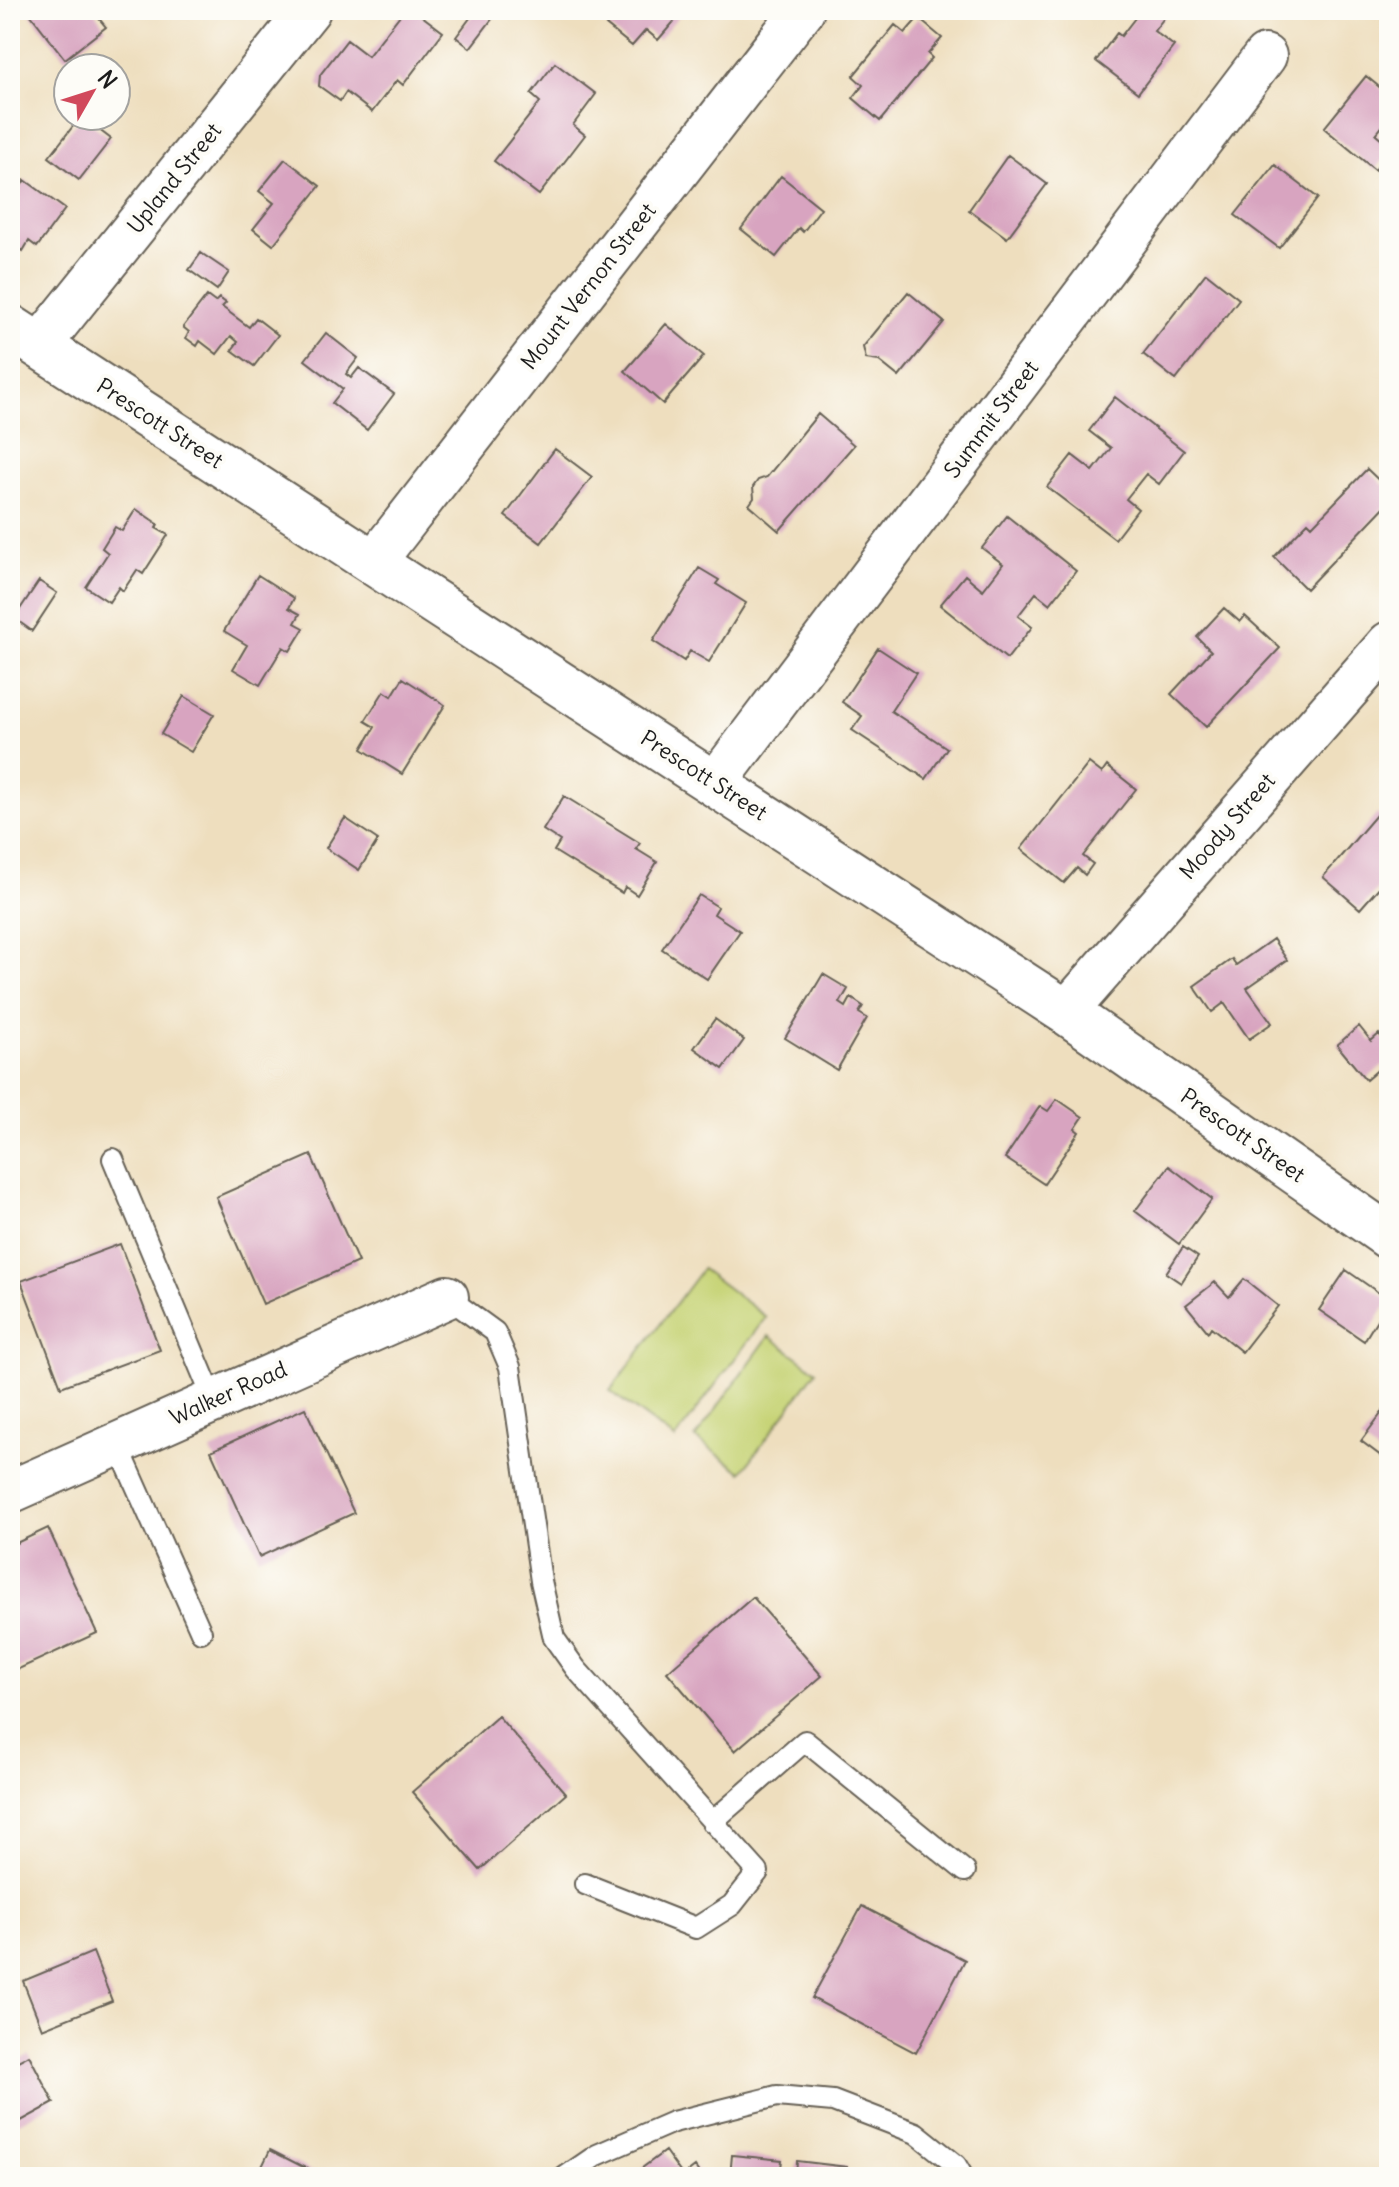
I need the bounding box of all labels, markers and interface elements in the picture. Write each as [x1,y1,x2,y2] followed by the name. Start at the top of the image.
[52,52,132,132] north arrow
[92,65,123,94] text: N
[121,117,227,239] street label: Upland Street
[514,197,662,375] street label: Mount Vernon Street
[938,355,1044,483] street label: Summit Street
[91,372,229,474] street label: Prescott Street
[635,724,773,826] street label: Prescott Street
[1173,767,1281,885] street label: Moody Street
[1175,1082,1311,1188] street label: Prescott Street
[165,1355,291,1431] street label: Walker Road

